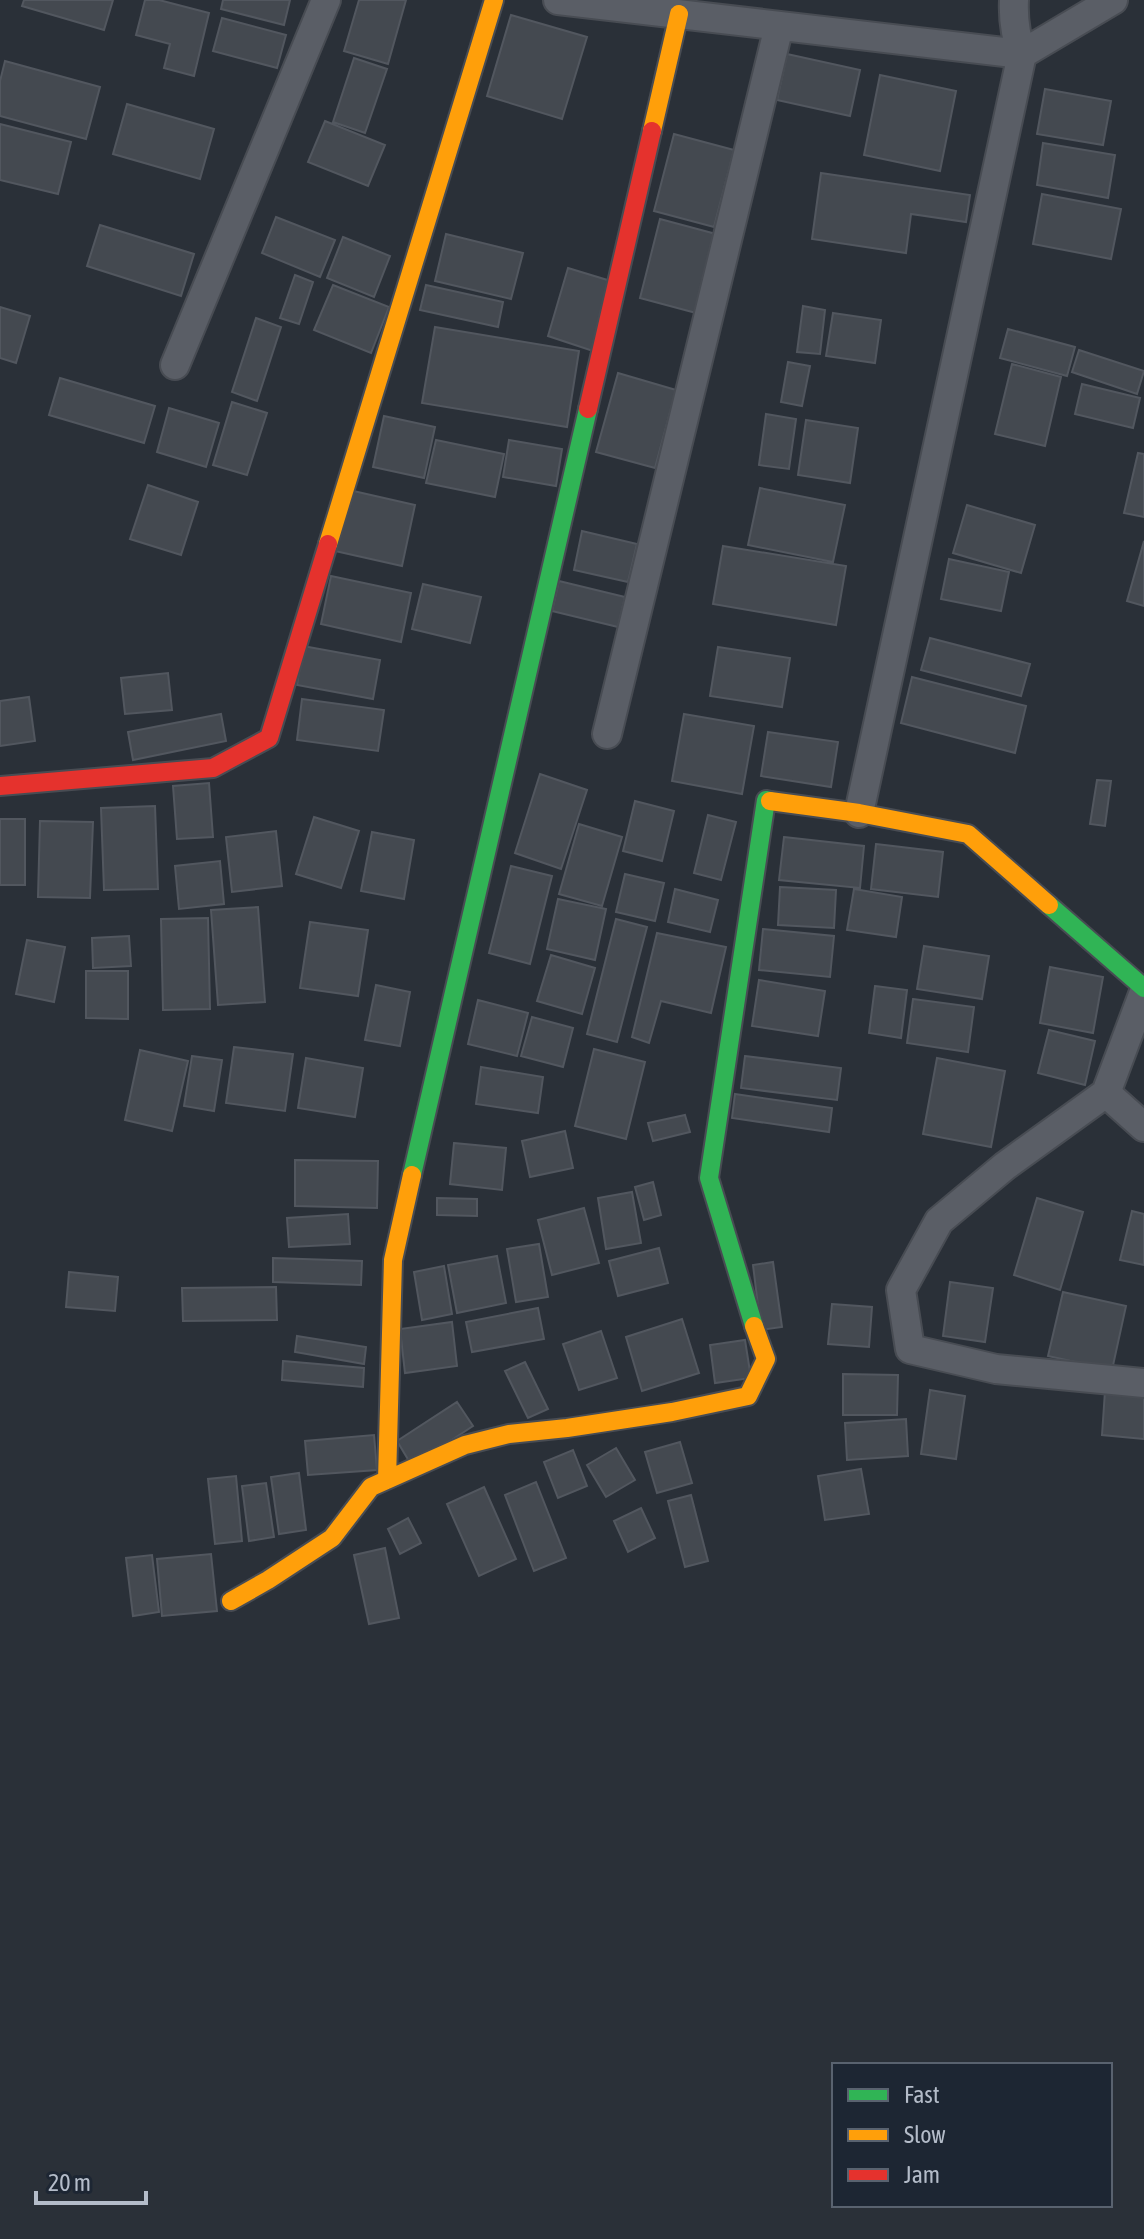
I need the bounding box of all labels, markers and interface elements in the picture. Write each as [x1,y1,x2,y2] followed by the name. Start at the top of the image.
[832,2063,1112,2207] legend
[904,2081,940,2108] text: Fast
[904,2121,946,2148] text: Slow
[36,2155,146,2205] scale bar
[904,2161,940,2188] text: Jam
[48,2169,91,2196] text: 20 m

